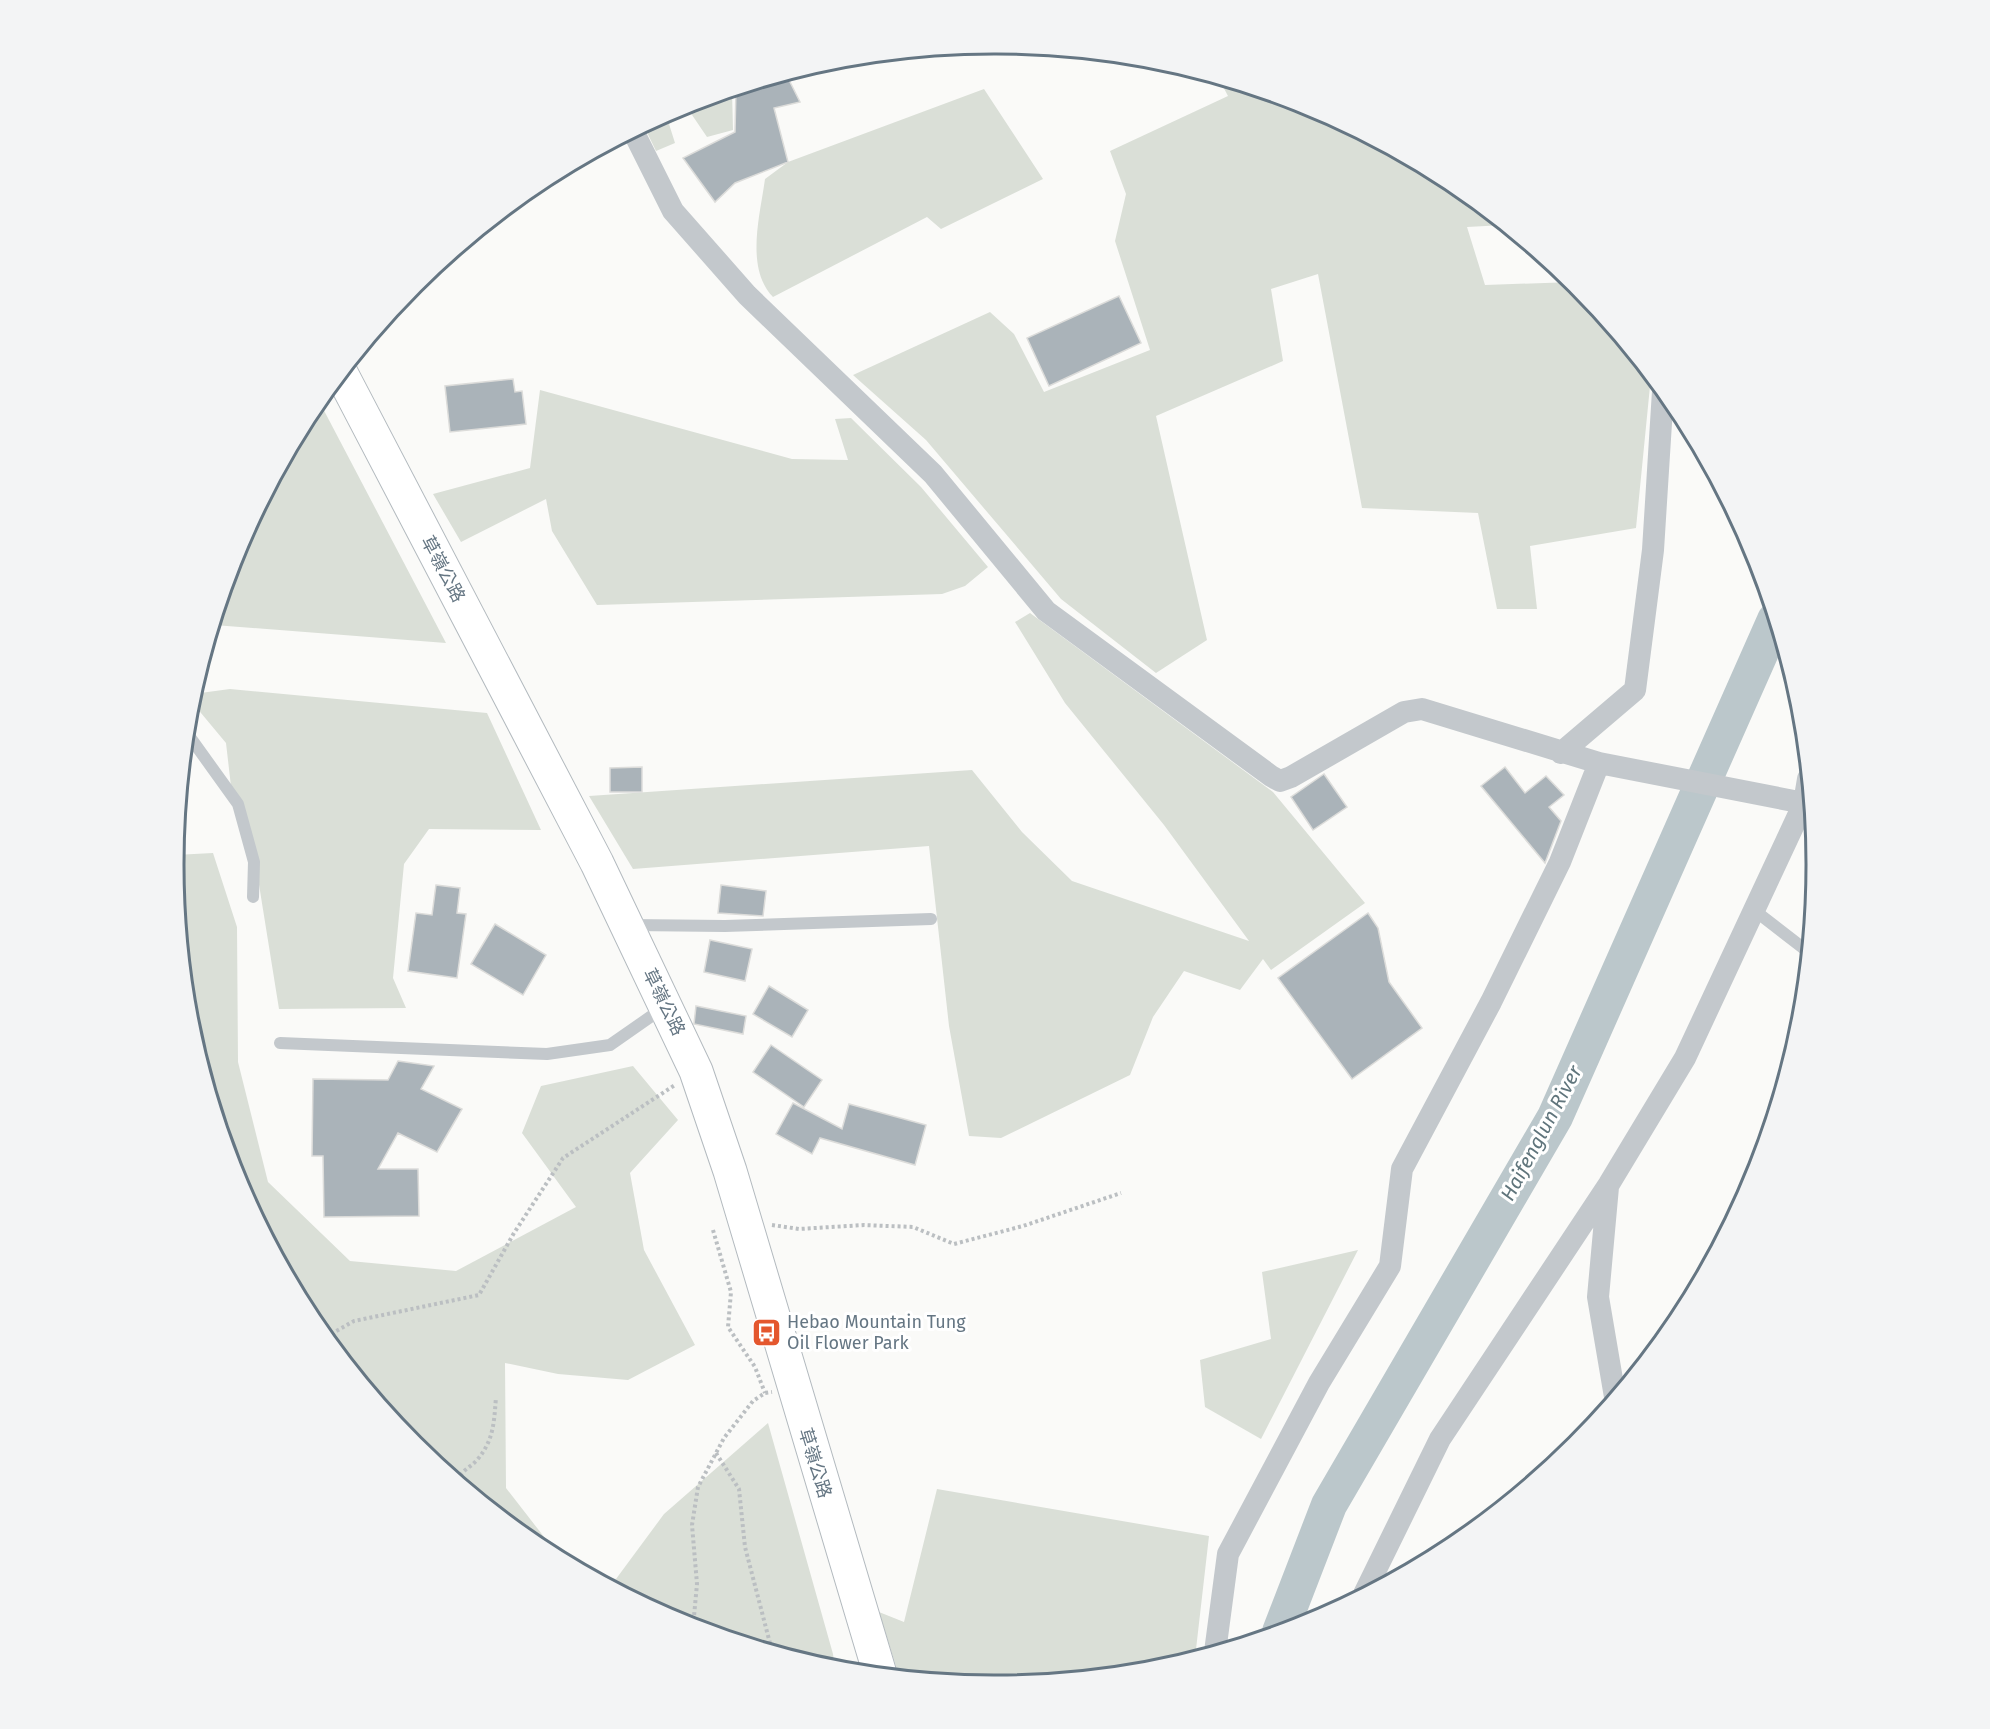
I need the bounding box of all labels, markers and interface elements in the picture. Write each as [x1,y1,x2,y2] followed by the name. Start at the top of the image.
[416,532,470,606] street label: 草嶺公路
[638,965,690,1039] street label: 草嶺公路
[1495,1060,1587,1205] water label: Haifenglun River
[787,1311,966,1354] place label: Hebao Mountain Tung Oil Flower Park
[750,1316,782,1348] bus stop icon: Hebao Mountain Tung Oil Flower Park
[794,1425,836,1501] street label: 草嶺公路

